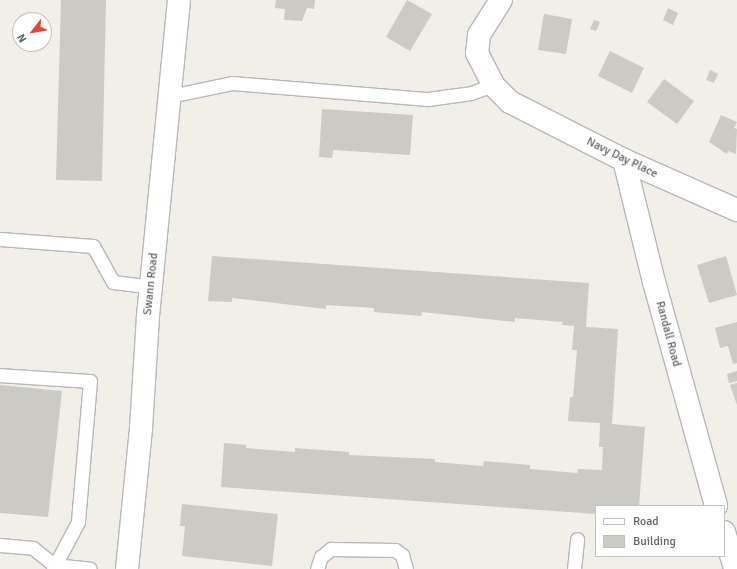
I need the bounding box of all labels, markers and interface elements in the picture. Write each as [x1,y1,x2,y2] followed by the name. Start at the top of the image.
[12,12,52,52] north arrow
[15,31,30,45] text: N
[584,135,660,181] street label: Navy Day Place
[141,252,161,316] street label: Swann Road
[652,300,684,368] street label: Randall Road
[595,505,725,557] legend
[633,514,659,529] text: Road
[633,534,676,549] text: Building

